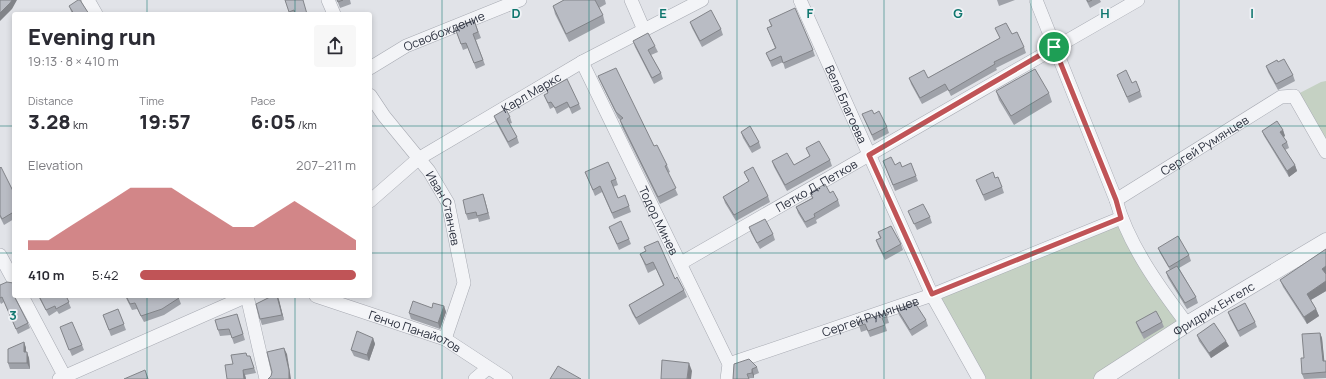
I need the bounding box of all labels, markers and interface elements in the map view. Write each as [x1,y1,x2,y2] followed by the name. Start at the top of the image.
[511,4,521,22] text: D
[659,4,667,22] text: E
[807,4,814,22] text: F
[953,4,963,22] text: G
[1100,4,1110,22] text: H
[1250,4,1254,22] text: I
[401,7,487,55] street label: Освобождение
[28,22,156,52] text: Evening run
[314,25,356,67] button: share
[1037,30,1071,64] pin
[1043,36,1065,58] icon: arrive
[28,52,119,70] text: 19:13 · 8 × 410 m
[822,62,871,146] street label: Вела Благоева
[498,68,564,116] street label: Карл Маркс
[28,93,73,108] text: Distance
[139,93,164,108] text: Time
[251,93,276,108] text: Pace
[28,108,71,135] text: 3.28
[139,108,191,135] text: 19:57
[251,108,296,135] text: 6:05
[1157,111,1252,179] street label: Сергей Румянцев
[71,117,88,132] text: km
[296,117,317,132] text: /km
[772,155,861,215] street label: Петко Д. Петков
[28,156,83,174] text: Elevation
[296,156,356,174] text: 207–211 m
[422,168,465,247] street label: Иван Станчев
[635,183,683,258] street label: Тодор Минев
[28,266,64,284] text: 410 m
[92,266,118,284] text: 5:42
[1169,277,1258,340] street label: Фридрих Енгелс
[819,292,921,340] street label: Сергей Румянцев
[9,306,17,324] text: 3
[367,306,465,356] street label: Генчо Панайотов

